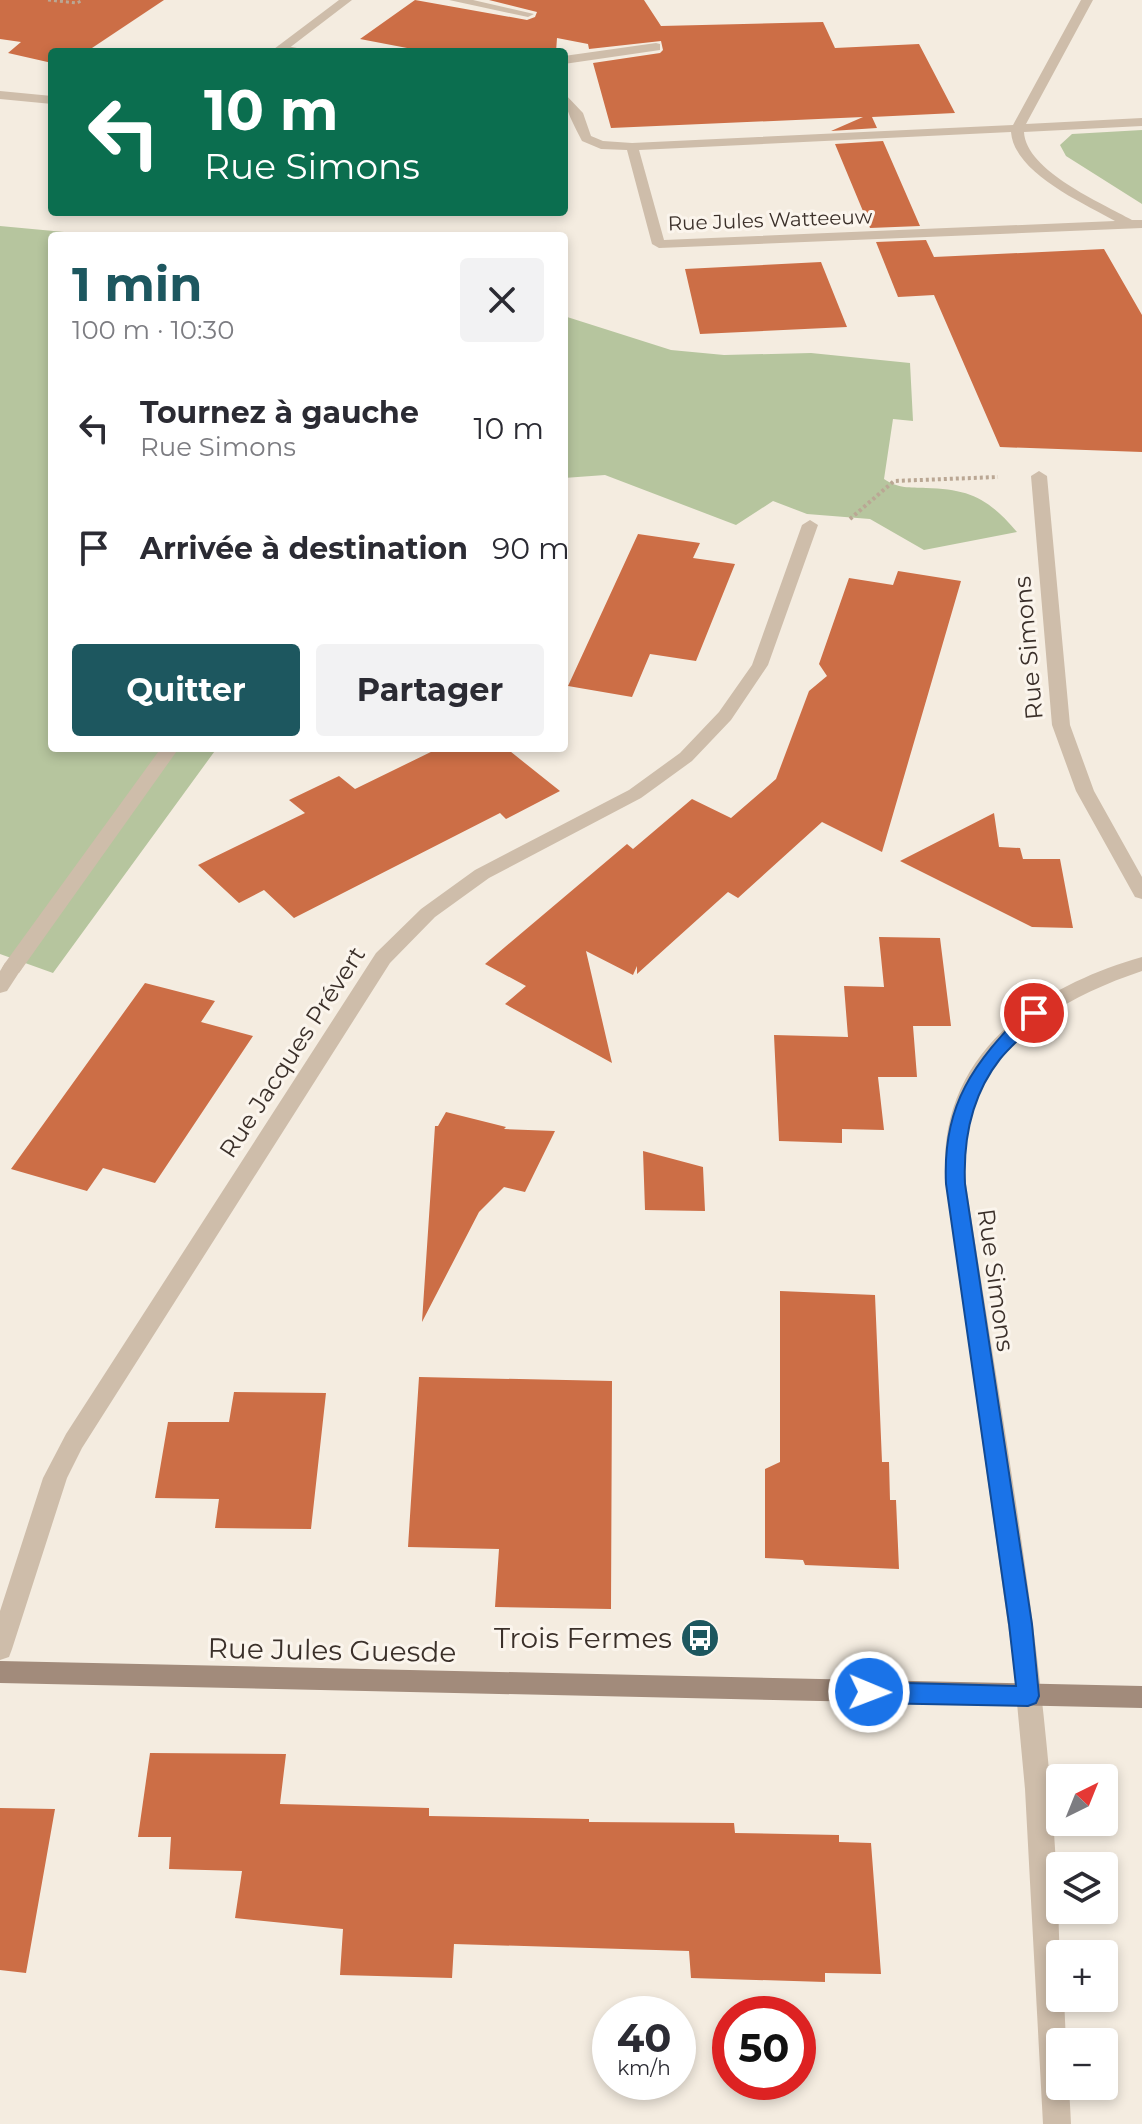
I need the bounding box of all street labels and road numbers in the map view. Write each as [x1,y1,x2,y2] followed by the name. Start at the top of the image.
[667,204,873,236] street label: Rue Jules Watteeuw
[1007,575,1049,721] street label: Rue Simons
[213,941,371,1163] street label: Rue Jacques Prévert
[972,1207,1020,1353] street label: Rue Simons
[207,1631,457,1669] street label: Rue Jules Guesde

